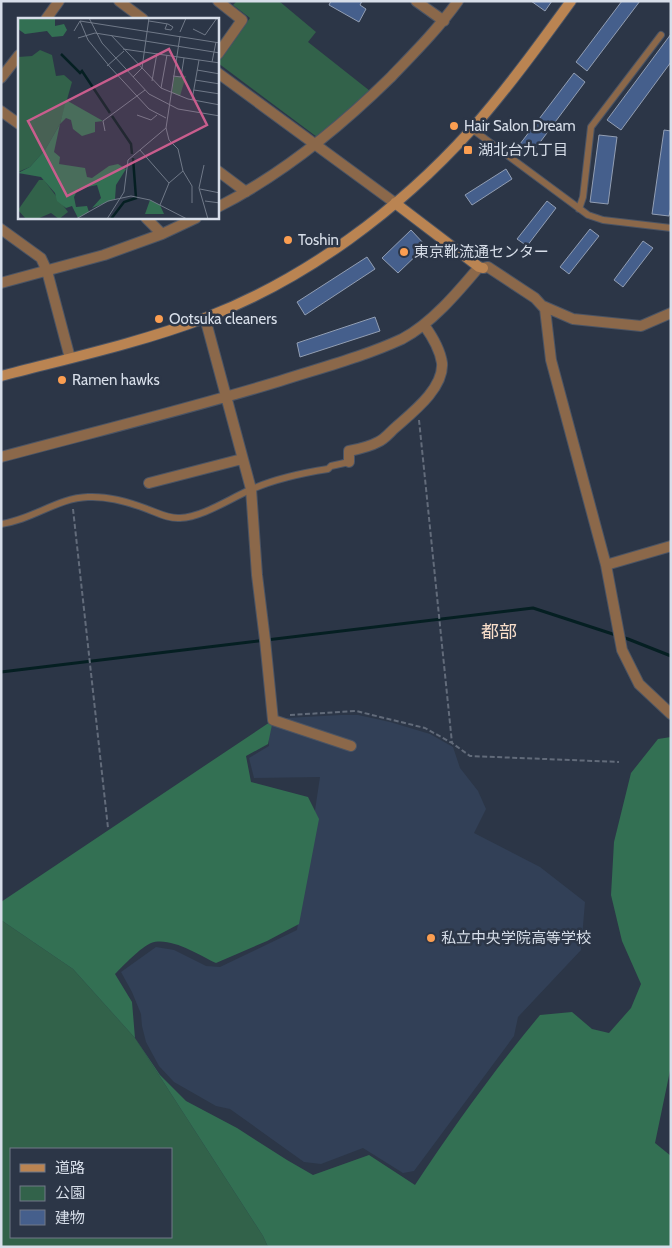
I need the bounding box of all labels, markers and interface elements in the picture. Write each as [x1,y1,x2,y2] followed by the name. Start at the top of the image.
[18,18,219,219] inset map
[464,117,576,135] place label: Hair Salon Dream
[448,120,460,132] marker: Hair Salon Dream
[478,141,568,159] place label: 湖北台九丁目
[462,144,474,156] marker: 湖北台九丁目
[298,231,339,249] place label: Toshin
[282,234,294,246] marker: Toshin
[414,243,549,261] place label: 東京靴流通センター
[398,246,410,258] marker: 東京靴流通センター
[169,310,277,328] place label: Ootsuka cleaners
[153,313,165,325] marker: Ootsuka cleaners
[72,371,160,389] place label: Ramen hawks
[56,374,68,386] marker: Ramen hawks
[481,621,517,643] district label: 都部
[441,929,591,947] place label: 私立中央学院高等学校
[425,932,437,944] marker: 私立中央学院高等学校
[10,1148,172,1238] legend
[55,1159,85,1177] text: 道路
[55,1184,85,1202] text: 公園
[55,1209,85,1227] text: 建物

